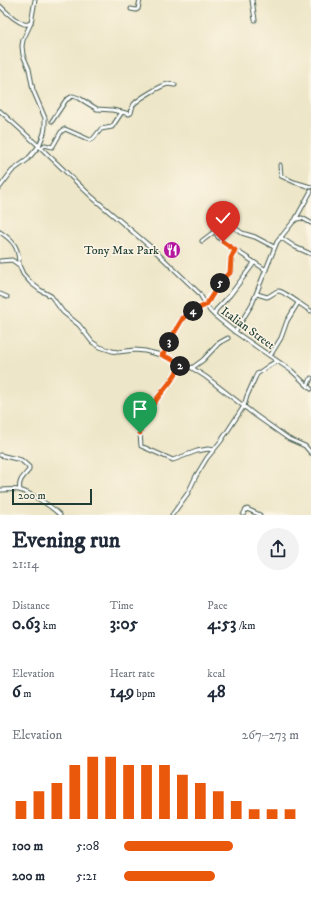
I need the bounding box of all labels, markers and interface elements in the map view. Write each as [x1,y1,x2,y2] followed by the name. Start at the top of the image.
[206,201,240,242] pin
[212,207,234,229] icon: check
[162,240,182,260] restaurant icon: Tony Max Park
[84,243,159,258] place label: Tony Max Park
[210,273,230,293] pin: 5
[217,276,223,290] text: 5
[183,301,203,321] pin: 4
[190,304,196,318] text: 4
[218,304,278,353] street label: Italian Street
[159,332,179,352] pin: 3
[167,335,171,349] text: 3
[170,356,190,376] pin: 2
[177,359,183,373] text: 2
[123,392,157,433] pin
[129,398,151,420] icon: arrive
[12,487,92,506] scale bar
[18,489,46,503] text: 200 m
[12,527,120,554] text: Evening run
[257,528,299,570] button: share
[12,556,39,572] text: 21:14
[12,599,50,613] text: Distance
[110,599,134,613] text: Time
[207,599,228,613] text: Pace
[12,613,40,635] text: 0.63
[110,613,138,635] text: 3:05
[207,613,236,635] text: 4:53
[40,619,56,633] text: km
[236,619,255,633] text: /km
[12,667,55,681] text: Elevation
[110,667,155,681] text: Heart rate
[207,667,225,681] text: kcal
[12,681,21,703] text: 6
[110,681,134,703] text: 149
[207,681,226,703] text: 48
[21,687,31,701] text: m
[134,687,155,701] text: bpm
[12,727,62,743] text: Elevation
[242,727,299,743] text: 267–273 m
[12,838,43,854] text: 100 m
[76,838,99,854] text: 5:08
[12,868,45,884] text: 200 m
[76,868,97,884] text: 5:21

